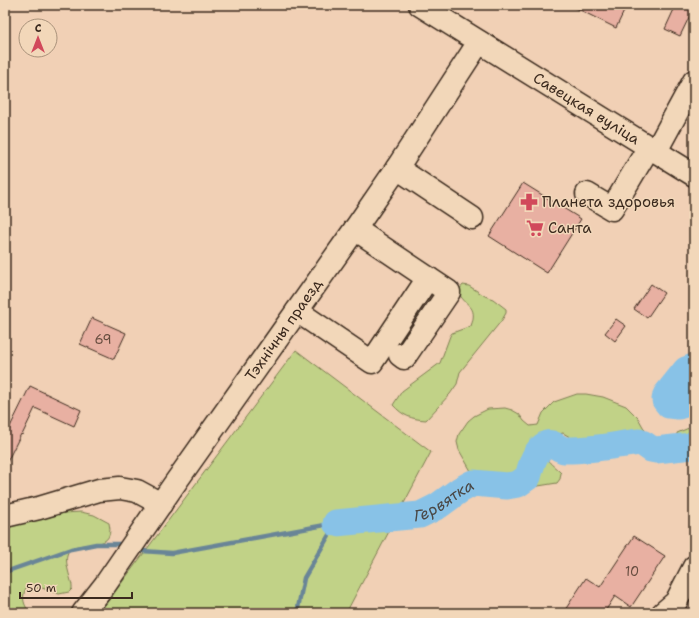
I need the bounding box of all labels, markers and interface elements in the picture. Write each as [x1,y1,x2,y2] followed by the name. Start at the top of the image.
[18,18,58,58] north arrow
[35,21,42,36] text: С
[529,68,644,149] street label: Савецкая вуліца
[519,192,539,212] pharmacy icon: Планета здоровья
[542,192,675,212] place label: Планета здоровья
[525,218,545,238] supermarket icon: Санта
[548,218,592,238] place label: Санта
[241,274,327,385] street label: Тэхнічны праезд
[94,331,112,348] house number: 69
[413,474,478,527] water label: Гервятка
[625,563,639,580] house number: 10
[20,574,132,600] scale bar
[26,580,56,596] text: 50 m

